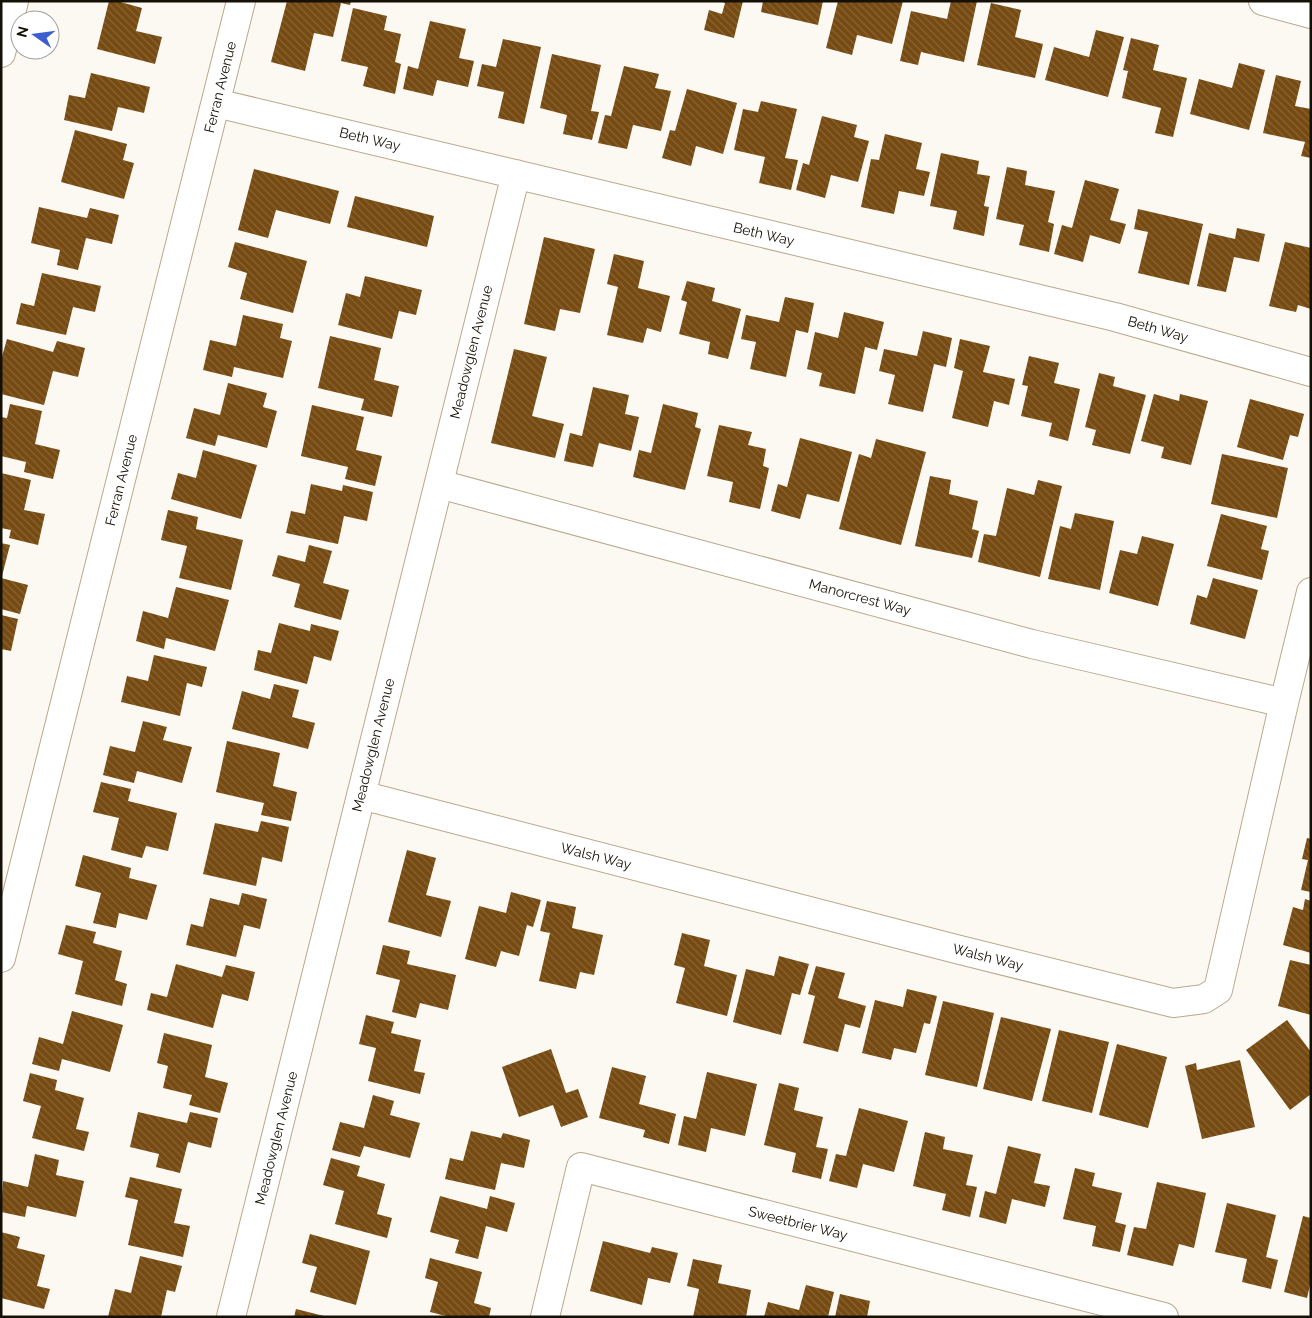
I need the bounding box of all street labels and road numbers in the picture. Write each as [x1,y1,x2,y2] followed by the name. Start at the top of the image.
[201,40,239,134] street label: Ferran Avenue
[338,124,403,154] street label: Beth Way
[732,219,797,249] street label: Beth Way
[447,284,495,420] street label: Meadowglen Avenue
[1126,313,1191,345] street label: Beth Way
[102,433,140,527] street label: Ferran Avenue
[807,576,913,618] street label: Manorcrest Way
[349,677,397,813] street label: Meadowglen Avenue
[559,839,633,873] street label: Walsh Way
[951,940,1025,974] street label: Walsh Way
[252,1070,300,1206] street label: Meadowglen Avenue
[747,1203,850,1243] street label: Sweetbrier Way

